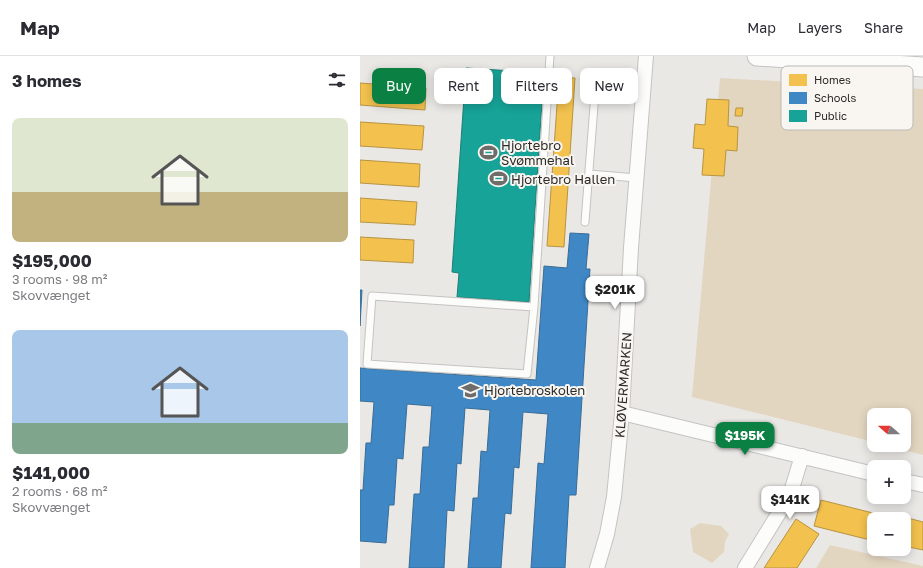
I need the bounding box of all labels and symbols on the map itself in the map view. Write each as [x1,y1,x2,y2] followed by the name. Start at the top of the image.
[781,66,913,130] legend
[814,73,851,86] text: Homes
[814,91,857,104] text: Schools
[814,109,847,122] text: Public
[501,137,574,168] place label: Hjortebro Svømmehal
[478,142,498,162] sports icon: Hjortebro Svømmehal
[488,169,508,189] sports icon: Hjortebro Hallen
[511,171,615,187] place label: Hjortebro Hallen
[587,276,643,310] pin: $201K
[611,331,635,439] street label: KLØVERMARKEN
[461,380,481,400] school or university icon: Hjortebroskolen
[484,382,585,398] place label: Hjortebroskolen
[867,408,911,452] north arrow
[717,422,773,456] pin: $195K
[762,486,818,520] pin: $141K

